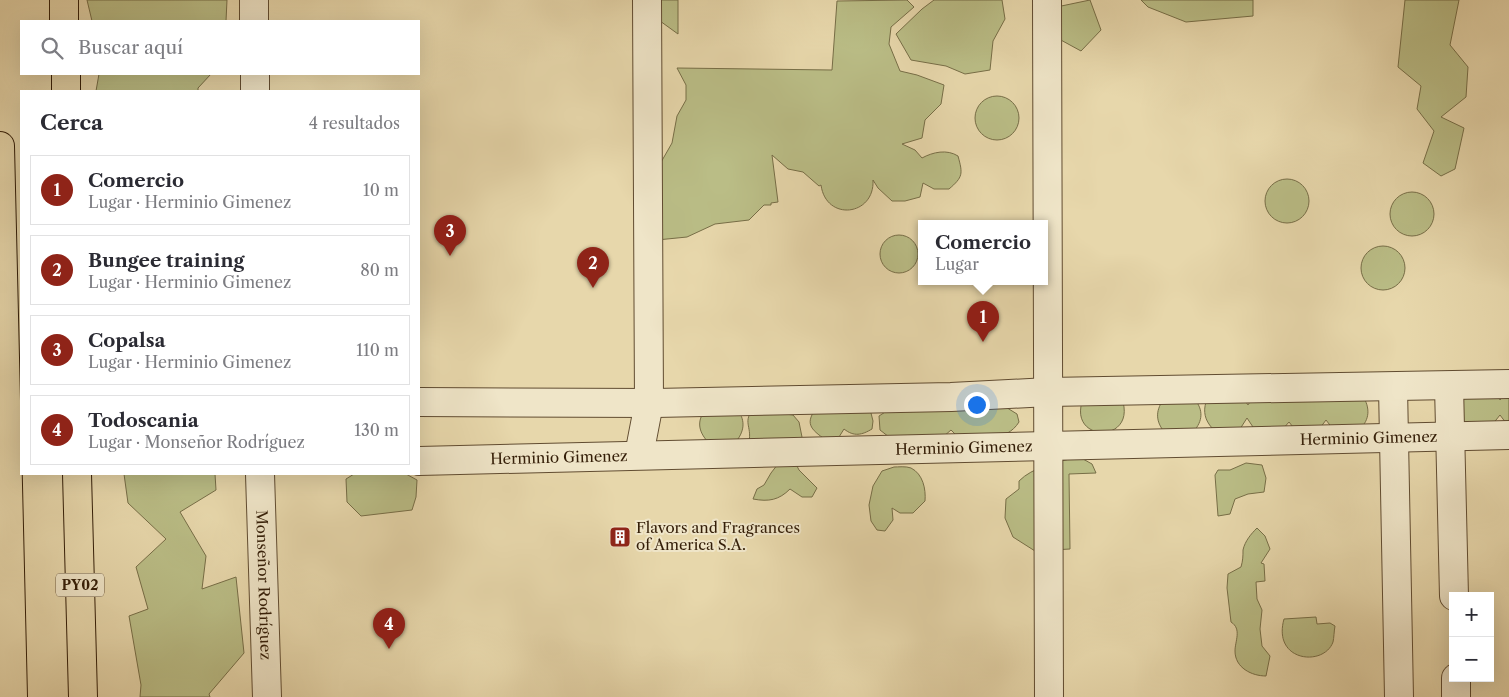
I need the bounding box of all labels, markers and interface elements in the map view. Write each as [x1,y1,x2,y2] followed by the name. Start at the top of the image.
[20,20,420,75] search box
[38,34,66,62] icon: search
[78,36,183,59] text: Buscar aquí
[40,110,103,135] text: Cerca
[309,113,400,133] text: 4 resultados
[88,169,184,192] text: Comercio
[53,180,61,200] text: 1
[363,180,399,200] text: 10 m
[88,192,291,212] text: Lugar · Herminio Gimenez
[434,215,466,256] pin: 3
[918,220,1048,285] popup
[935,231,1031,254] text: Comercio
[577,247,609,288] pin: 2
[88,249,244,272] text: Bungee training
[935,254,979,274] text: Lugar
[52,260,62,280] text: 2
[360,260,399,280] text: 80 m
[88,272,291,292] text: Lugar · Herminio Gimenez
[967,301,999,342] pin: 1
[88,329,166,352] text: Copalsa
[52,340,62,360] text: 3
[356,340,399,360] text: 110 m
[88,352,291,372] text: Lugar · Herminio Gimenez
[964,392,990,418] your location
[88,409,199,432] text: Todoscania
[52,420,62,440] text: 4
[354,420,399,440] text: 130 m
[1300,427,1438,449] street label: Herminio Gimenez
[88,432,305,452] text: Lugar · Monseñor Rodríguez
[895,436,1033,459] street label: Herminio Gimenez
[490,446,628,468] street label: Herminio Gimenez
[252,510,276,661] street label: Monseñor Rodríguez
[636,518,800,554] place label: Flavors and Fragrances of America S.A.
[608,525,632,549] building icon: Flavors and Fragrances of America S.A.
[56,574,104,596] road number: PY02
[1449,592,1494,682] map controls
[1449,592,1494,637] button: +
[373,608,405,649] pin: 4
[1449,637,1494,682] button: −

